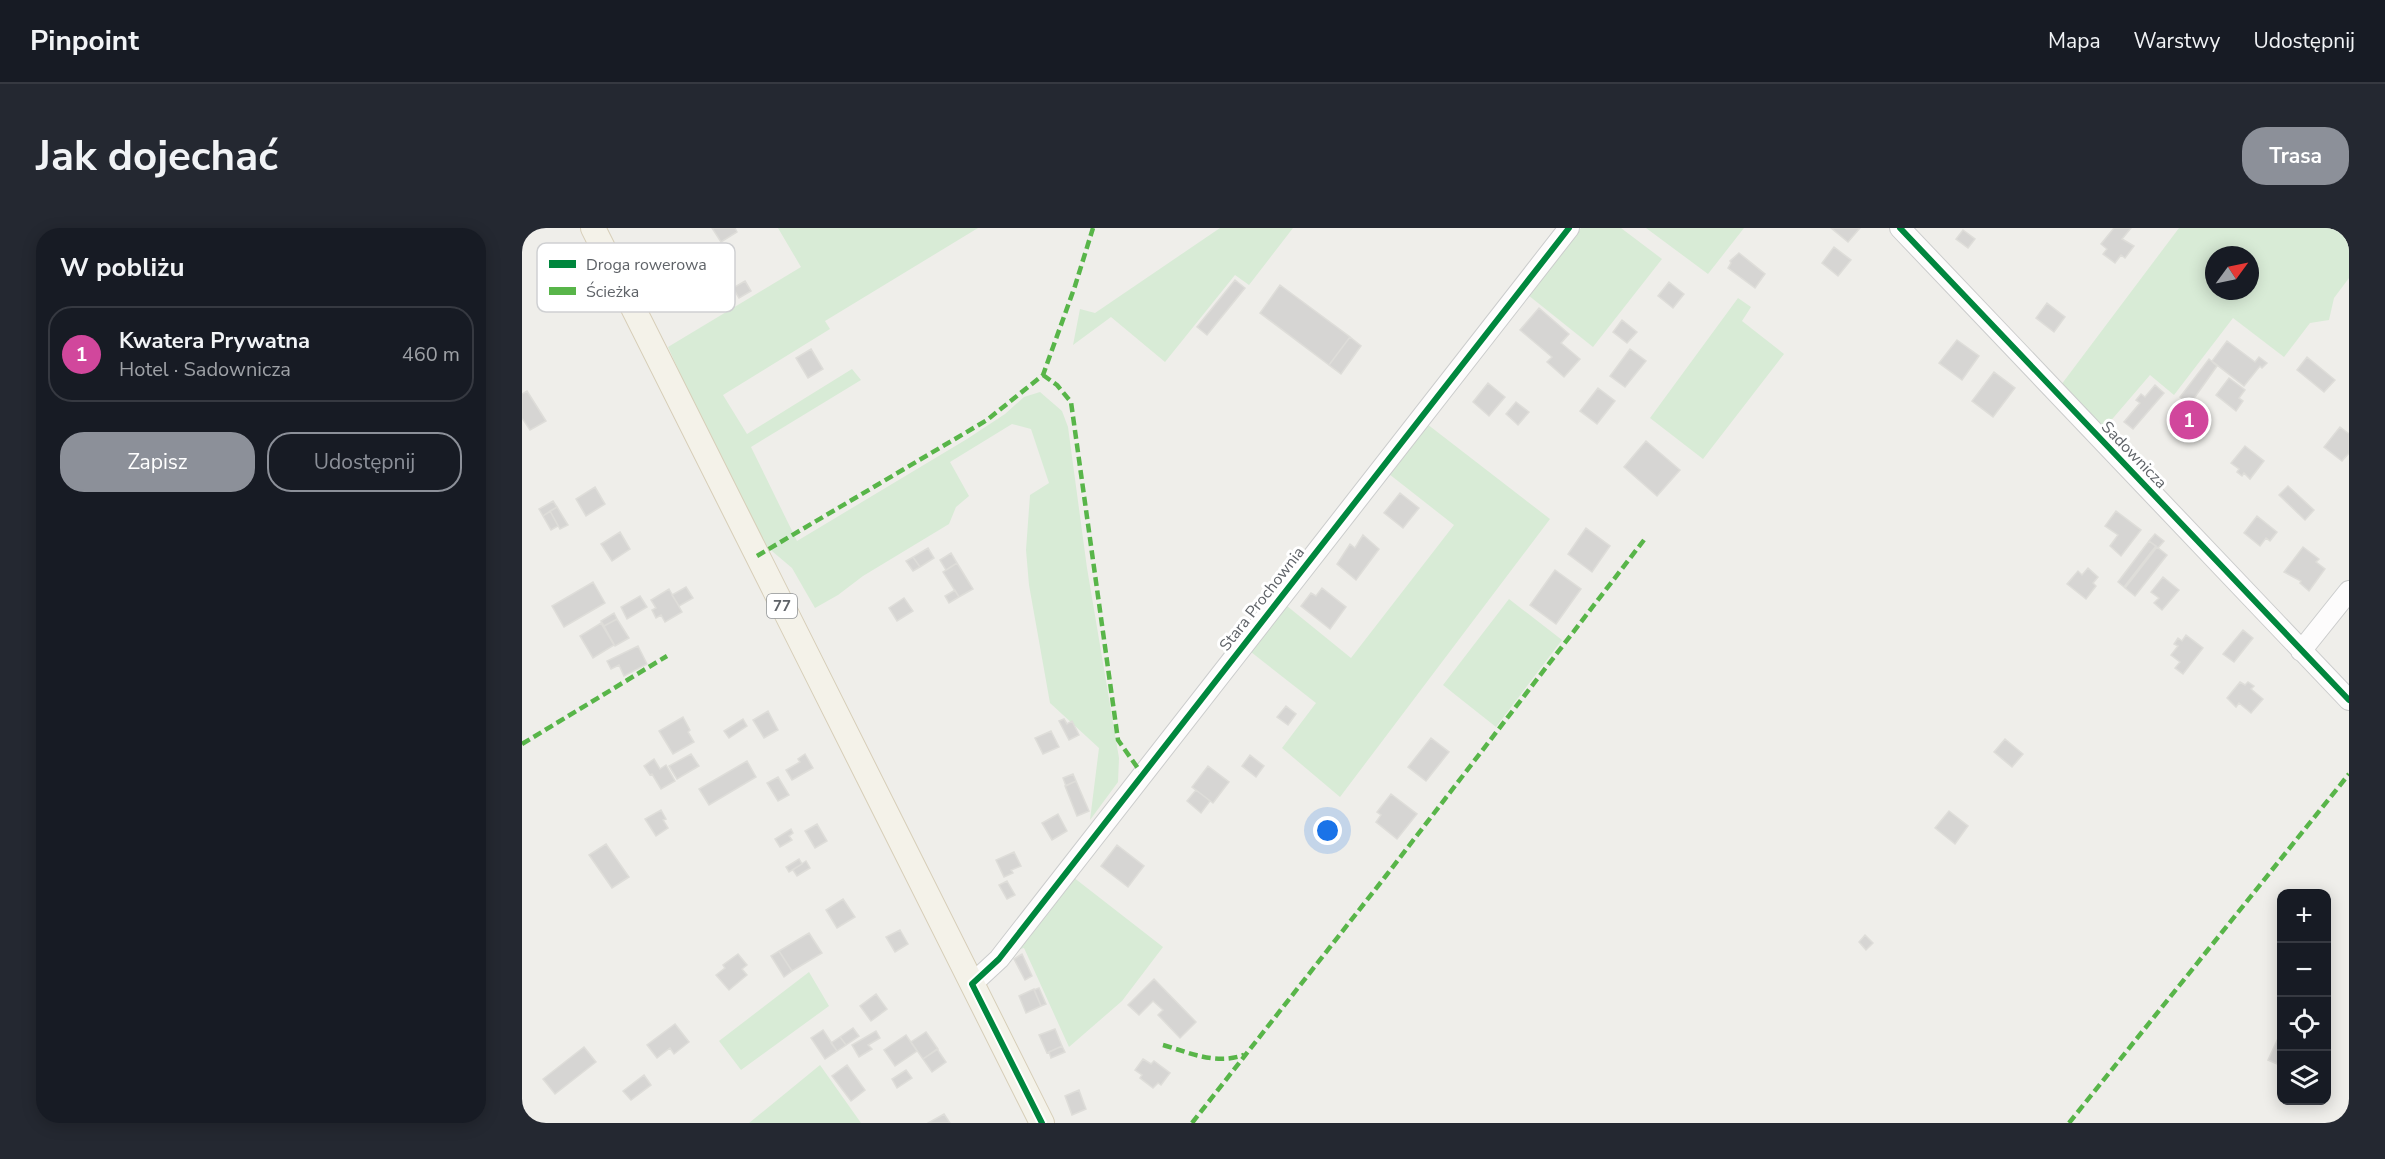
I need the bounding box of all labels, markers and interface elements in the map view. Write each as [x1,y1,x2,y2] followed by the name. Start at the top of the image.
[30,22,139,60] text: Pinpoint
[2048,27,2101,55] text: Mapa
[2134,27,2220,55] text: Warstwy
[2253,27,2355,55] text: Udostępnij
[2242,127,2349,185] button: Trasa
[36,128,278,185] text: Jak dojechać
[537,243,735,312] legend
[2205,246,2259,300] north arrow
[60,250,184,285] text: W pobliżu
[586,254,707,276] text: Droga rowerowa
[586,281,639,303] text: Ścieżka
[119,326,310,356] text: Kwatera Prywatna
[76,341,88,368] text: 1
[402,341,460,368] text: 460 m
[119,356,291,383] text: Hotel · Sadownicza
[2170,398,2208,442] pin: 1
[2096,416,2172,494] street label: Sadownicza
[60,432,255,492] button: Zapisz
[267,432,462,492] button: Udostępnij
[1214,542,1310,656] street label: Stara Prochownia
[767,594,797,618] road number: 77
[1313,816,1342,845] your location
[2277,889,2331,1105] map controls
[2277,889,2331,943] button: +
[2277,943,2331,997] button: −
[2277,997,2331,1051] button: locate
[2277,1051,2331,1105] button: layers

